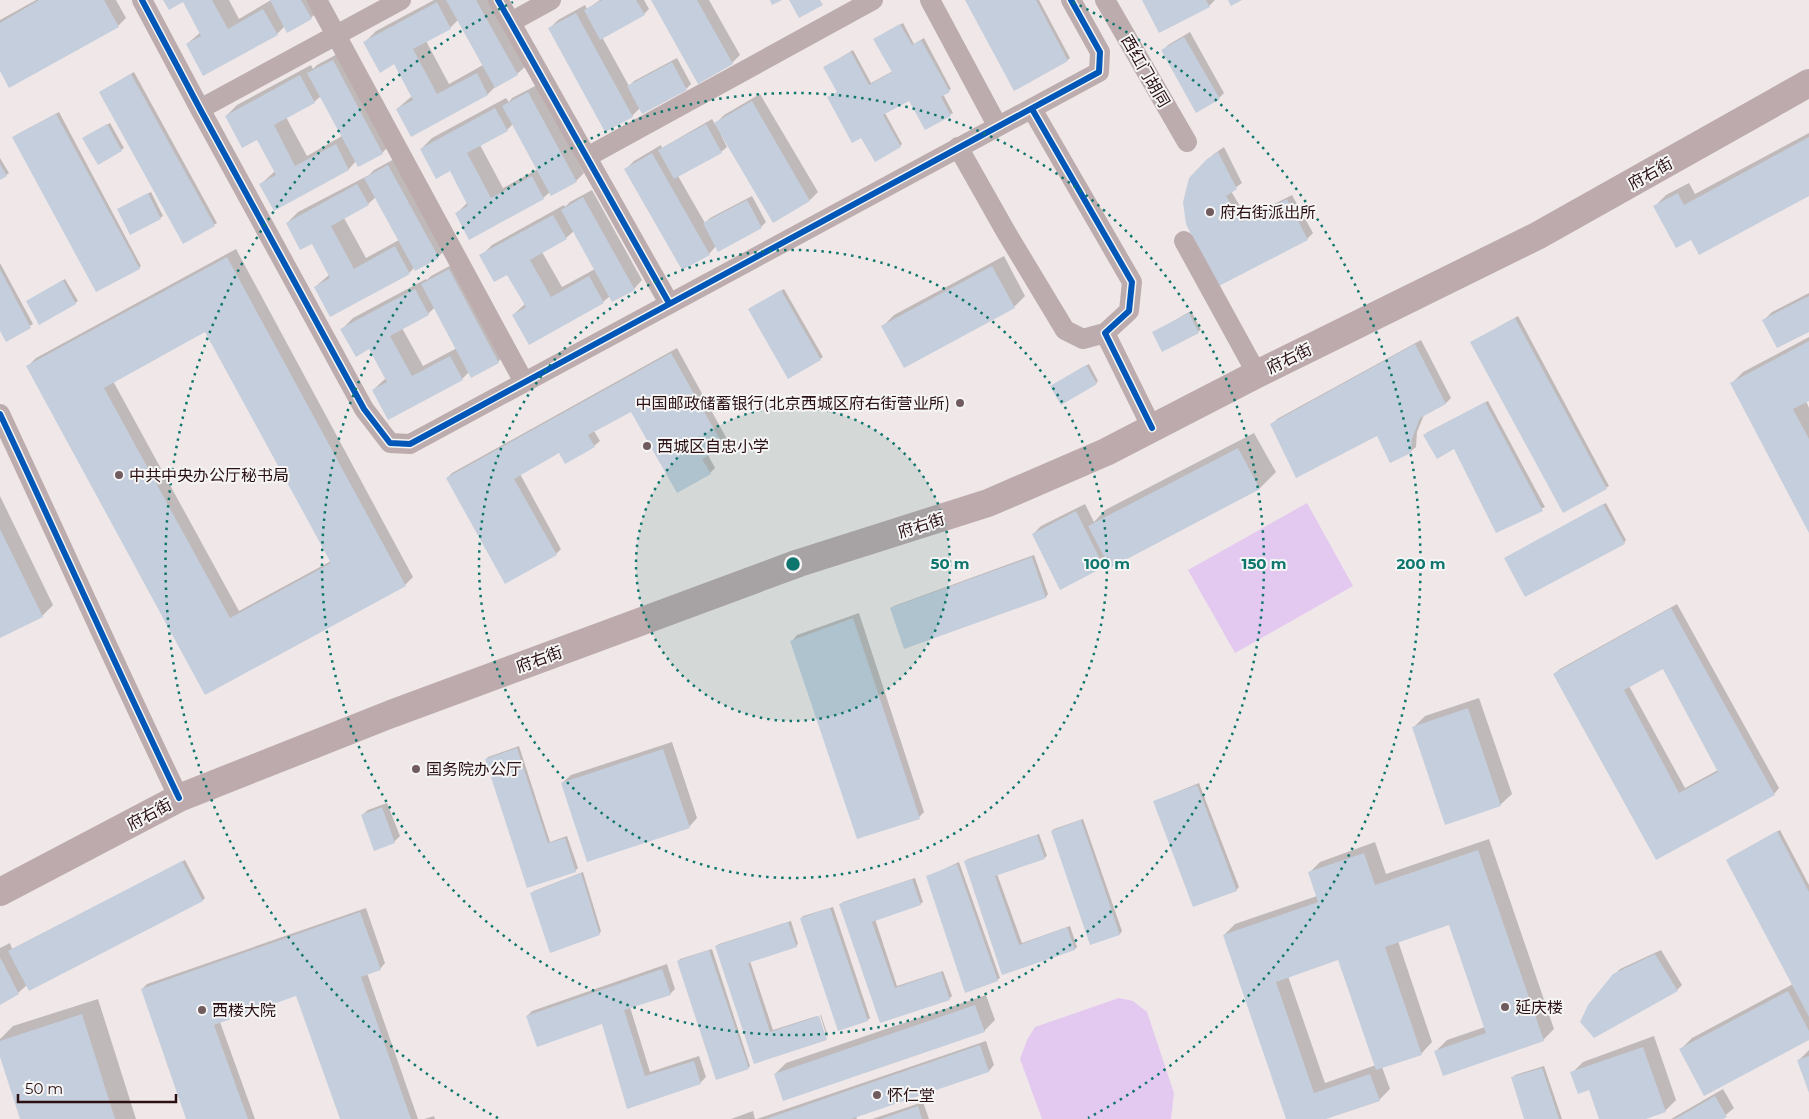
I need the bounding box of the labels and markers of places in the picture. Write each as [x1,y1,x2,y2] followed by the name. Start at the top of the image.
[1220,203,1316,222] place label: 府右街派出所
[1204,206,1216,218] marker: 府右街派出所
[635,394,950,413] place label: 中国邮政储蓄银行(北京西城区府右街营业所)
[954,397,966,409] marker: 中国邮政储蓄银行(北京西城区府右街营业所)
[657,437,769,456] place label: 西城区自忠小学
[641,440,653,452] marker: 西城区自忠小学
[129,466,289,485] place label: 中共中央办公厅秘书局
[113,469,125,481] marker: 中共中央办公厅秘书局
[784,555,802,573] centre of rings
[426,760,522,779] place label: 国务院办公厅
[410,763,422,775] marker: 国务院办公厅
[1515,998,1563,1017] place label: 延庆楼
[212,1001,276,1020] place label: 西楼大院
[1499,1001,1511,1013] marker: 延庆楼
[196,1004,208,1016] marker: 西楼大院
[887,1086,935,1105] place label: 怀仁堂
[871,1089,883,1101] marker: 怀仁堂

